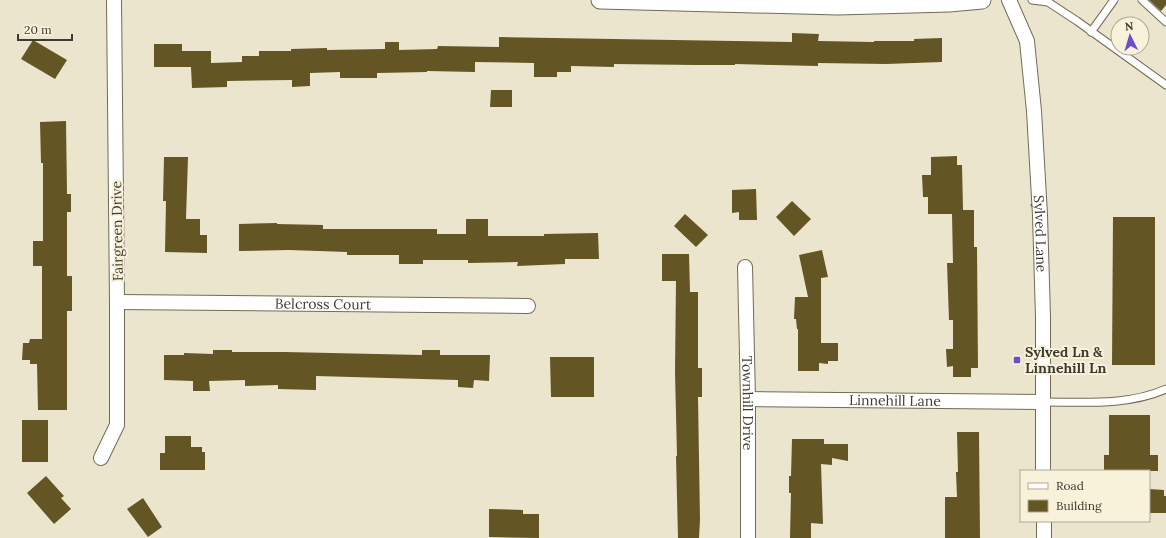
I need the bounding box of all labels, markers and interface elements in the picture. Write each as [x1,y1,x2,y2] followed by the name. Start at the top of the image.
[18,16,72,42] scale bar
[1110,16,1150,56] north arrow
[1124,19,1134,33] text: N
[24,22,52,37] text: 20 m
[107,180,127,281] street label: Fairgreen Drive
[1030,195,1051,273] street label: Sylved Lane
[275,295,372,313] street label: Belcross Court
[1025,343,1107,377] place label: Sylved Ln & Linnehill Ln
[738,355,757,451] street label: Townhill Drive
[1012,355,1022,365] marker: Sylved Ln & Linnehill Ln
[849,391,941,410] street label: Linnehill Lane
[1020,470,1150,522] legend
[1056,478,1084,493] text: Road
[1056,498,1102,513] text: Building

